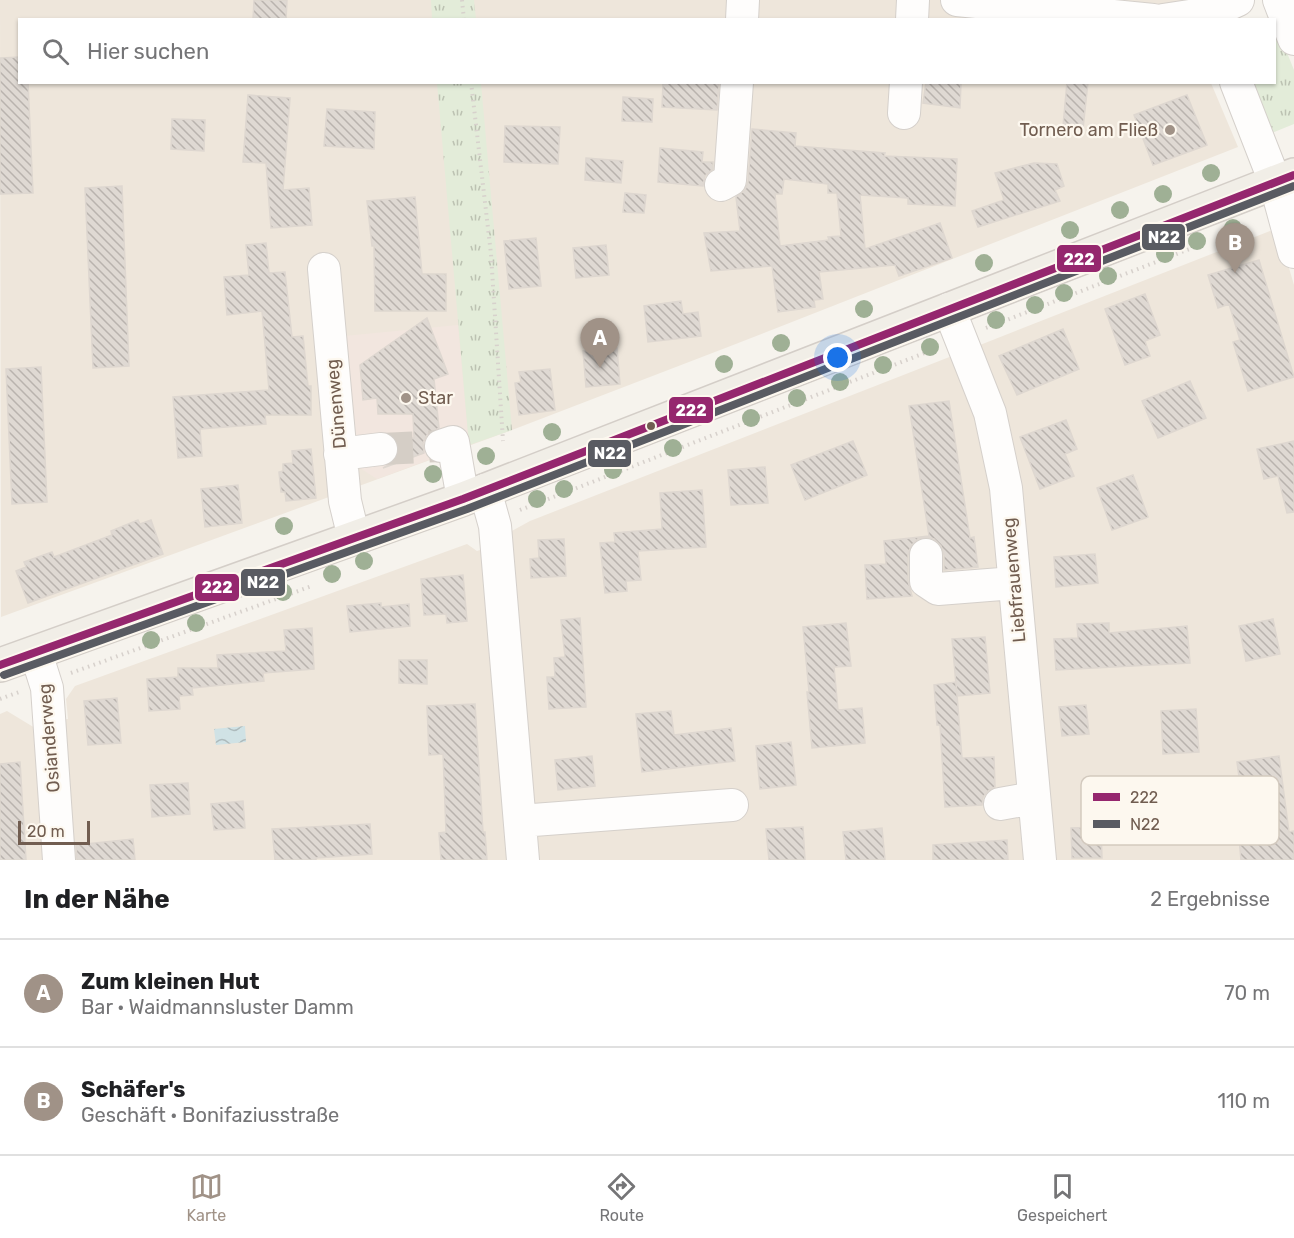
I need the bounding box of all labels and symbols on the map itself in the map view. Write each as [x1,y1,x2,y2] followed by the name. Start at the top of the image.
[1019,119,1158,141] place label: Tornero am Fließ
[1163,123,1177,137] marker: Tornero am Fließ
[1141,223,1186,251] line badge: N22
[1216,224,1254,273] pin: B
[1148,228,1180,247] text: N22
[1056,244,1102,273] line badge: 222
[1063,250,1095,269] text: 222
[580,318,620,368] pin: A
[823,343,852,372] your location
[321,358,351,450] street label: Dünenweg
[418,387,453,409] place label: Star
[399,391,413,405] marker: Star
[668,396,714,424] line badge: 222
[675,401,707,420] text: 222
[645,420,657,432] unlabelled marker
[587,439,632,468] line badge: N22
[594,444,626,463] text: N22
[998,517,1030,643] street label: Liebfrauenweg
[240,568,286,597] line badge: N22
[194,573,240,602] line badge: 222
[247,573,279,592] text: N22
[201,578,233,597] text: 222
[33,683,65,793] street label: Osianderweg
[1081,776,1279,845] legend
[1130,788,1158,807] text: 222
[1130,815,1160,834] text: N22
[18,818,90,846] scale bar

